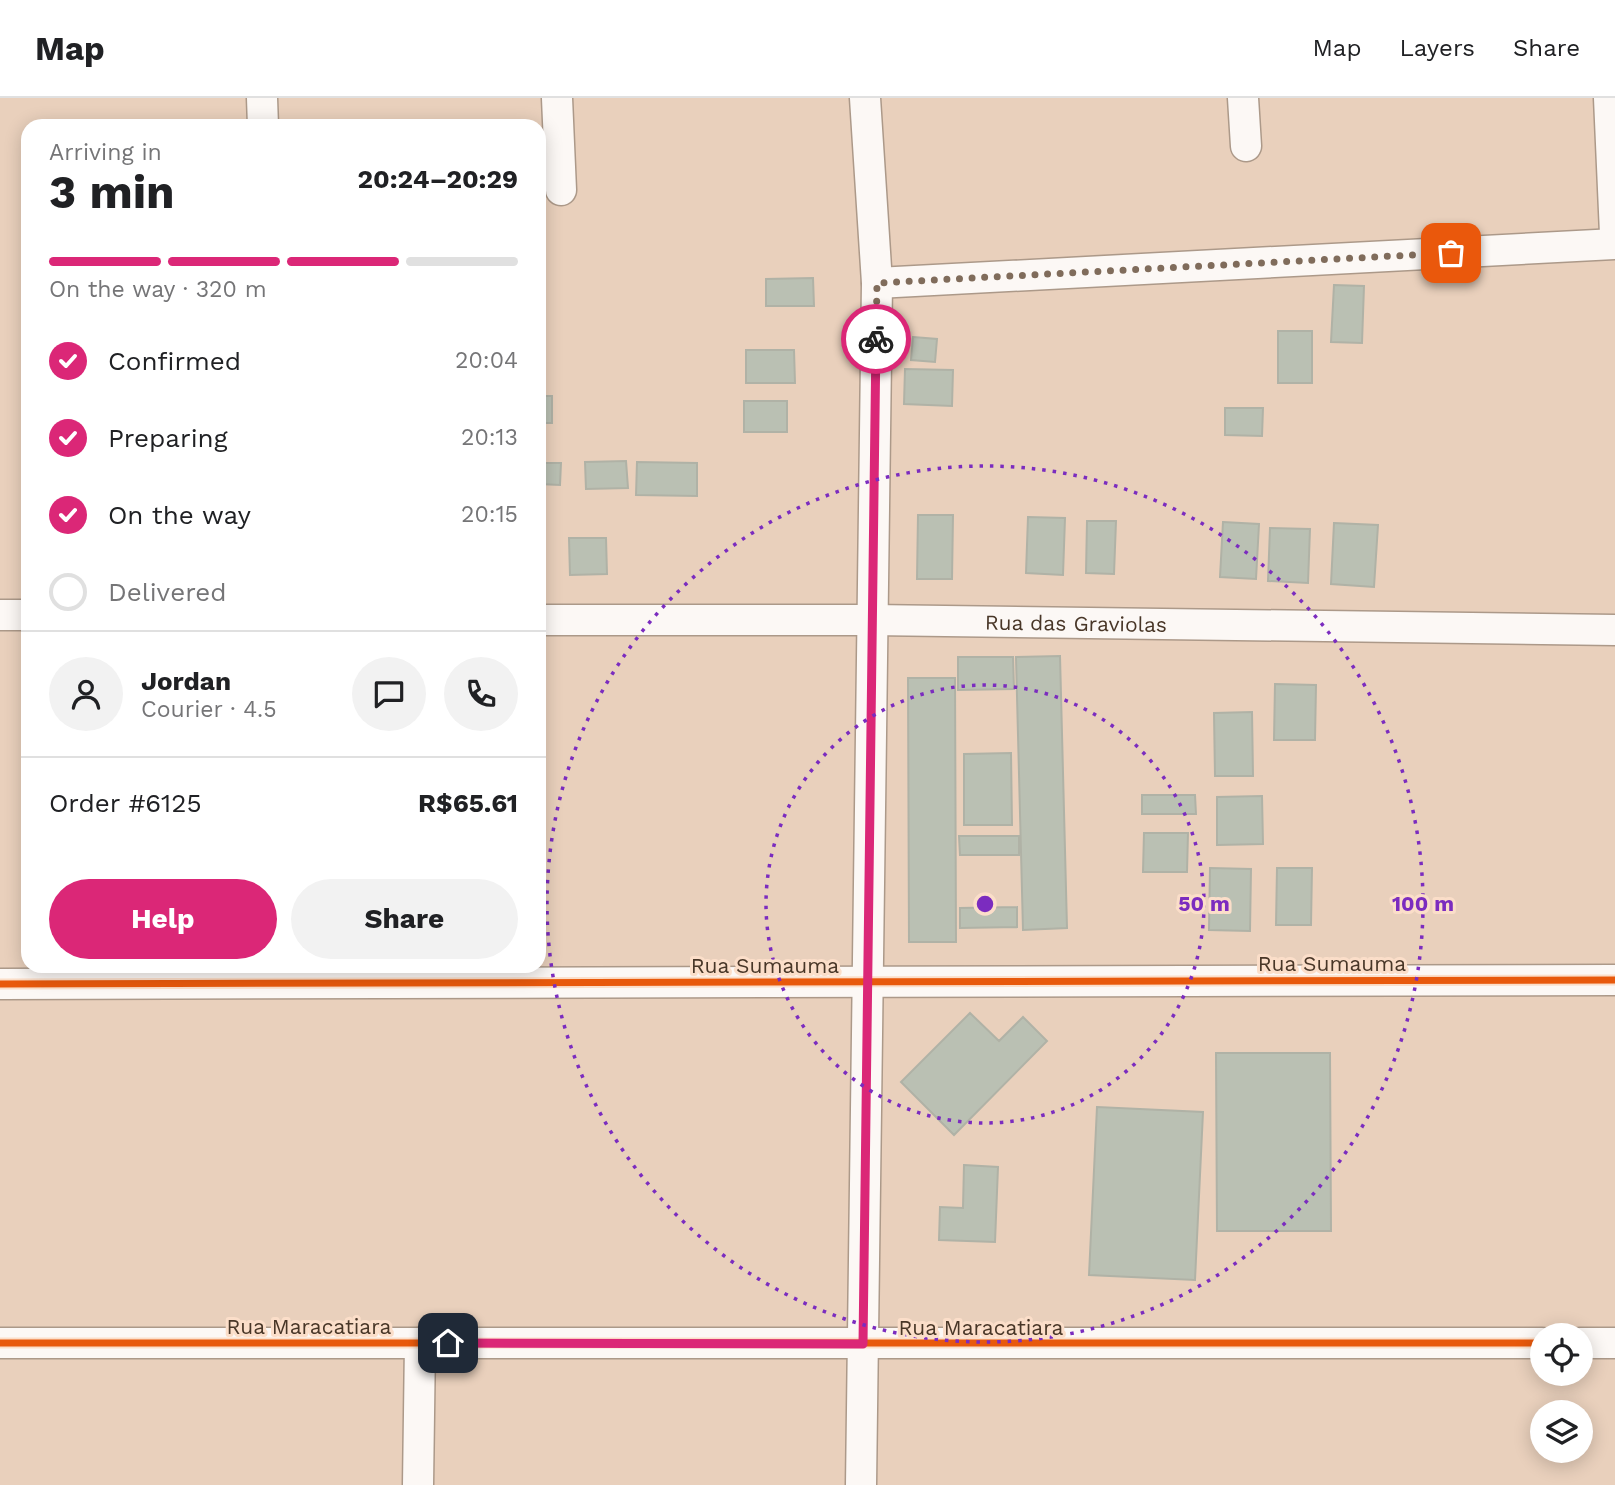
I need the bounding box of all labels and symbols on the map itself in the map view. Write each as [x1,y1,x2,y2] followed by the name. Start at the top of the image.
[1421,223,1481,283] pin
[841,304,911,374] courier
[985,609,1167,636] street label: Rua das Graviolas
[1178,891,1230,916] text: 50 m
[1392,891,1454,916] text: 100 m
[973,892,997,916] centre of rings
[1258,951,1406,976] street label: Rua Sumauma
[691,953,839,978] street label: Rua Sumauma
[418,1313,478,1373] pin
[227,1314,391,1339] street label: Rua Maracatiara
[899,1315,1063,1340] street label: Rua Maracatiara

